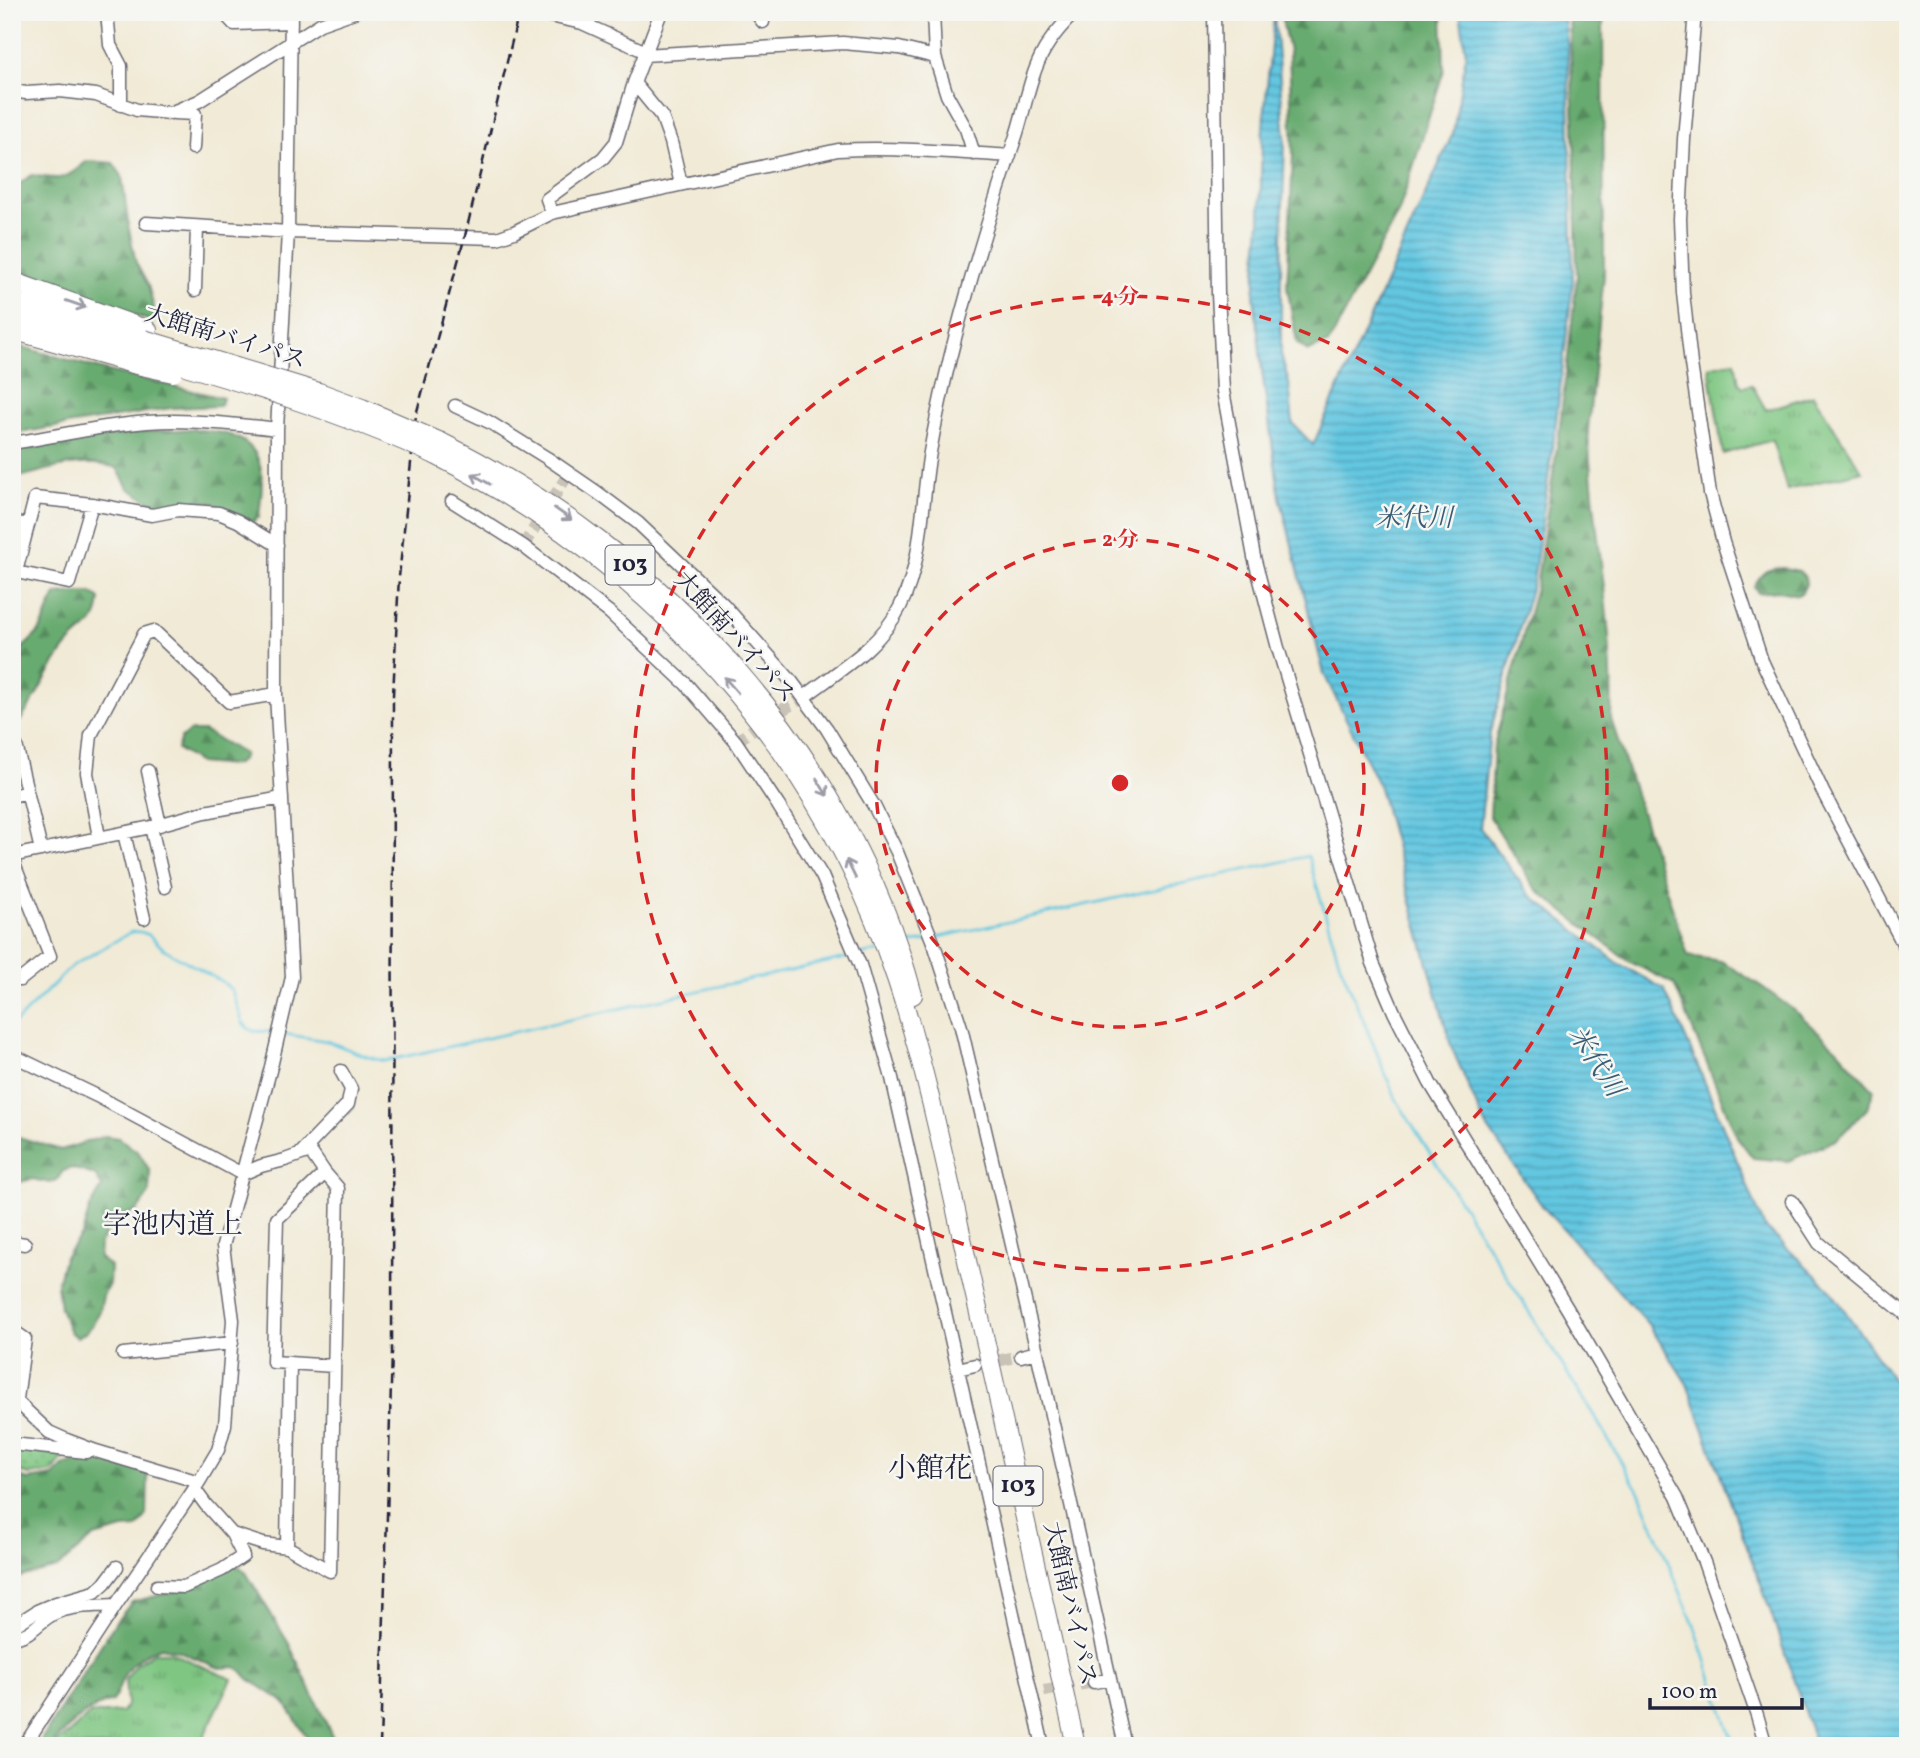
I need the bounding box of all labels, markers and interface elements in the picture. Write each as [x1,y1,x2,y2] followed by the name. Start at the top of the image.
[1101,283,1139,312] text: 4 分
[140,297,310,379] street label: 大館南バイパス
[65,299,87,311] one-way arrow
[472,472,492,486] one-way arrow
[1375,501,1456,537] water label: 米代川
[553,507,572,521] one-way arrow
[1102,526,1138,555] text: 2 分
[606,545,654,584] road number: 103
[665,564,803,712] street label: 大館南バイパス
[723,677,739,695] one-way arrow
[1108,771,1132,795] centre of rings
[815,776,829,796] one-way arrow
[843,859,857,880] one-way arrow
[1559,1019,1633,1107] water label: 米代川
[103,1206,243,1245] district label: 字池内道上
[888,1450,972,1489] district label: 小館花
[993,1466,1042,1506] road number: 103
[1034,1519,1104,1689] street label: 大館南バイパス
[1650,1667,1803,1711] scale bar
[1661,1678,1718,1707] text: 100 m

